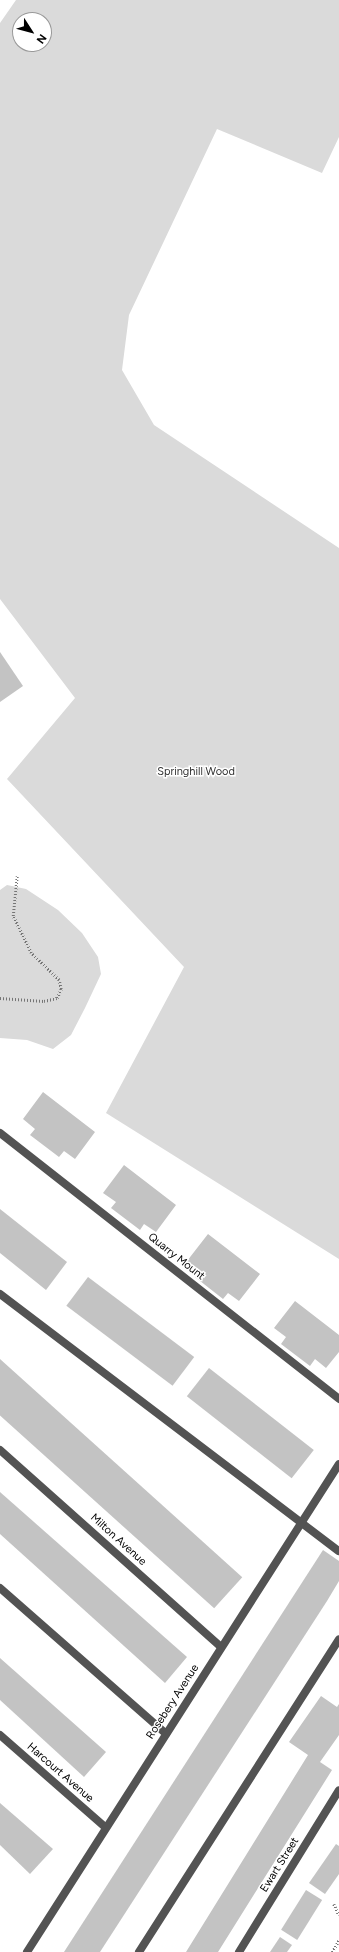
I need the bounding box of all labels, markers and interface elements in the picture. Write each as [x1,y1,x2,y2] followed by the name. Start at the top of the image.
[12,12,52,52] north arrow
[34,31,49,46] text: N
[157,765,235,779] park label: Springhill Wood
[145,1231,207,1283] street label: Quarry Mount
[87,1511,149,1569] street label: Milton Avenue
[144,1662,202,1742] street label: Rosebery Avenue
[24,1741,96,1805] street label: Harcourt Avenue
[258,1835,302,1895] street label: Ewart Street

